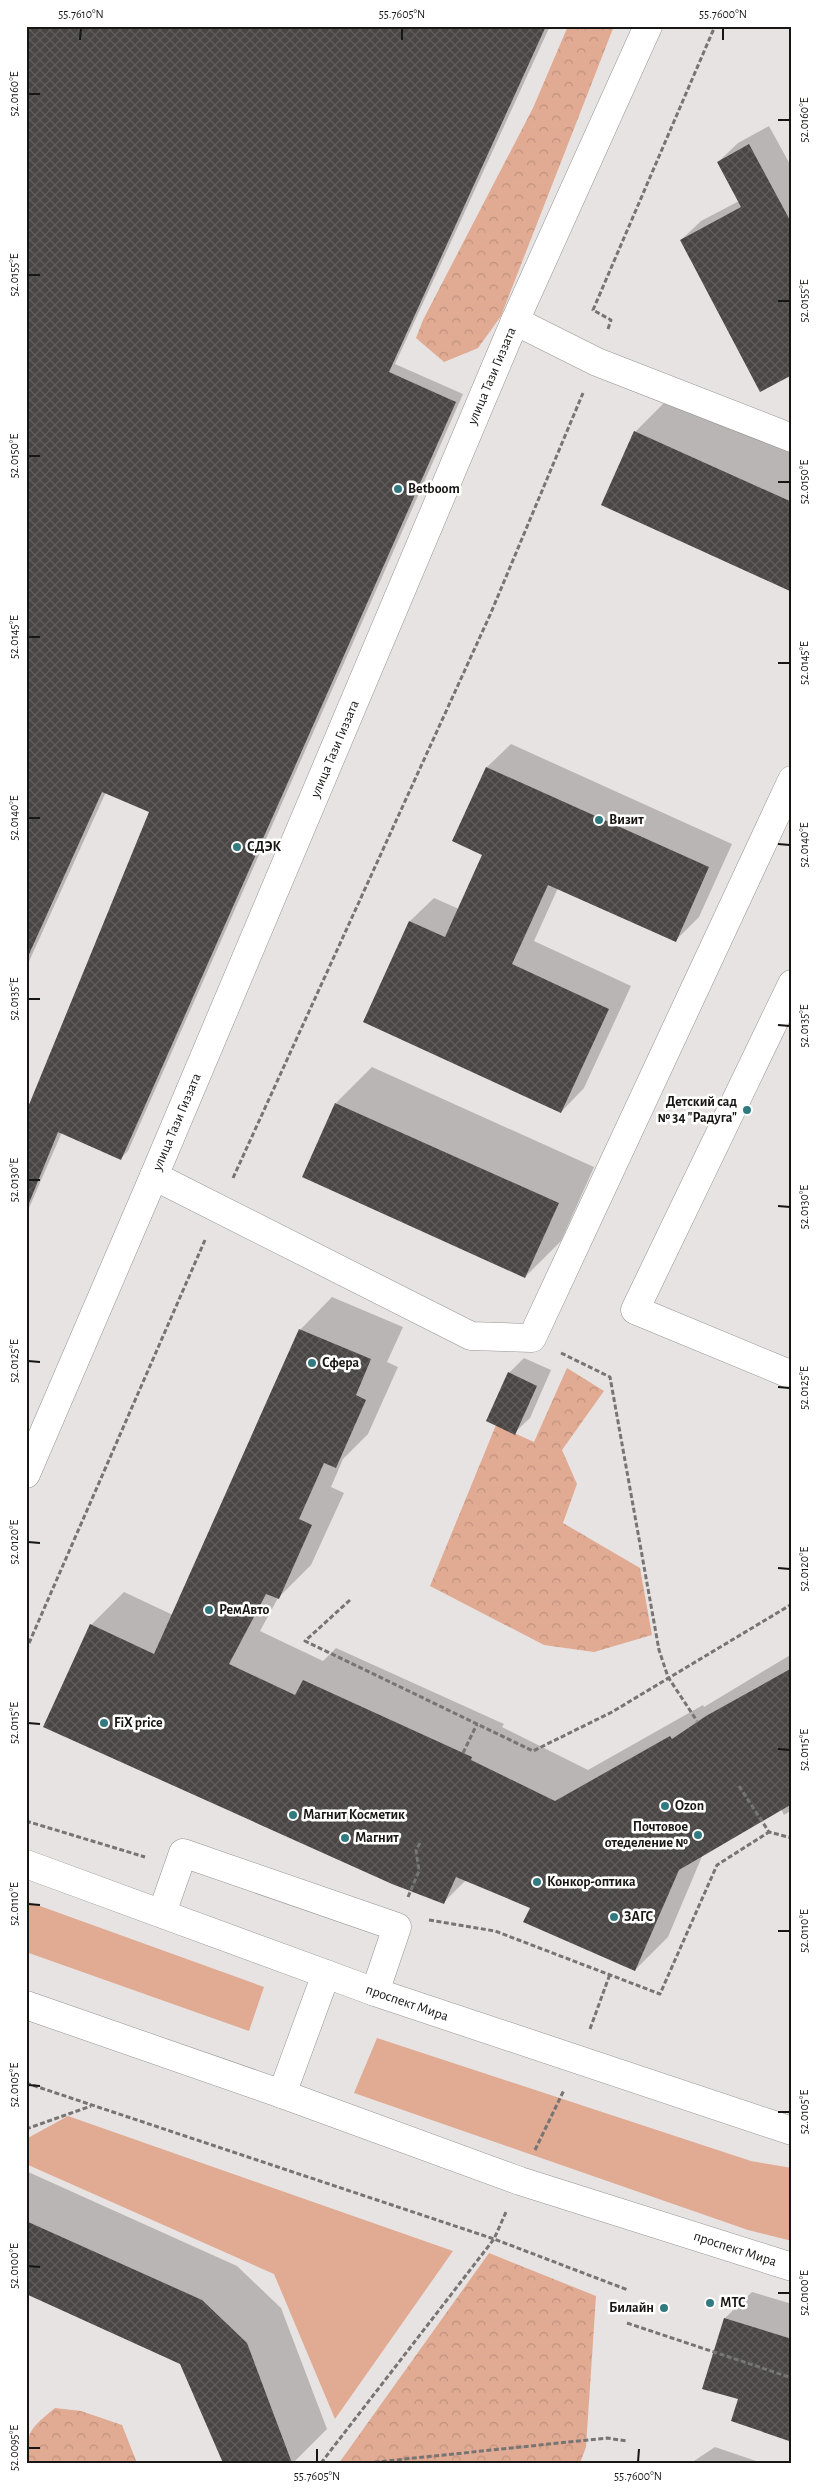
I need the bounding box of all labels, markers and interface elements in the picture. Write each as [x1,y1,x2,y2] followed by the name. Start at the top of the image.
[58,8,104,20] text: 55.7610°N
[379,8,425,20] text: 55.7605°N
[699,8,747,20] text: 55.7600°N
[8,71,20,116] text: 52.0160°E
[798,97,810,142] text: 52.0160°E
[8,253,20,297] text: 52.0155°E
[798,279,810,323] text: 52.0155°E
[465,325,519,427] street label: улица Тази Гиззата
[8,434,20,478] text: 52.0150°E
[798,460,810,504] text: 52.0150°E
[408,482,460,496] place label: Betboom
[392,483,404,495] marker: Betboom
[8,615,20,659] text: 52.0145°E
[798,641,810,685] text: 52.0145°E
[308,698,362,800] street label: улица Тази Гиззата
[8,795,20,841] text: 52.0140°E
[609,813,644,827] place label: Визит
[593,814,605,826] marker: Визит
[798,822,810,868] text: 52.0140°E
[247,840,281,854] place label: СДЭК
[231,841,243,853] marker: СДЭК
[8,977,20,1020] text: 52.0135°E
[798,1004,810,1047] text: 52.0135°E
[150,1071,204,1173] street label: улица Тази Гиззата
[658,1095,737,1125] place label: Детский сад № 34 "Радуга"
[741,1104,753,1116] marker: Детский сад № 34 "Радуга"
[8,1158,20,1202] text: 52.0130°E
[798,1185,810,1229] text: 52.0130°E
[8,1339,20,1383] text: 52.0125°E
[322,1356,360,1370] place label: Сфера
[306,1357,318,1369] marker: Сфера
[798,1366,810,1410] text: 52.0125°E
[8,1519,20,1564] text: 52.0120°E
[798,1546,810,1591] text: 52.0120°E
[219,1603,270,1617] place label: РемАвто
[203,1604,215,1616] marker: РемАвто
[8,1702,20,1744] text: 52.0115°E
[114,1716,163,1730] place label: FiX price
[98,1717,110,1729] marker: FiX price
[798,1729,810,1771] text: 52.0115°E
[675,1799,704,1813] place label: Ozon
[659,1800,671,1812] marker: Ozon
[303,1808,405,1822] place label: Магнит Косметик
[287,1809,299,1821] marker: Магнит Косметик
[605,1820,688,1850] place label: Почтовое отеделение №
[692,1829,704,1841] marker: Почтовое отеделение №
[355,1831,399,1845] place label: Магнит
[339,1832,351,1844] marker: Магнит
[547,1875,636,1889] place label: Конкор-оптика
[531,1876,543,1888] marker: Конкор-оптика
[8,1882,20,1926] text: 52.0110°E
[798,1909,810,1953] text: 52.0110°E
[624,1910,654,1924] place label: ЗАГС
[608,1911,620,1923] marker: ЗАГС
[364,1982,451,2024] street label: проспект Мира
[8,2063,20,2107] text: 52.0105°E
[798,2090,810,2134] text: 52.0105°E
[692,2229,779,2269] street label: проспект Мира
[8,2243,20,2289] text: 52.0100°E
[798,2270,810,2316] text: 52.0100°E
[720,2296,746,2310] place label: МТС
[704,2297,716,2309] marker: МТС
[609,2301,654,2315] place label: Билайн
[658,2302,670,2314] marker: Билайн
[8,2425,20,2471] text: 52.0095°E
[294,2470,340,2482] text: 55.7605°N
[614,2470,662,2482] text: 55.7600°N

